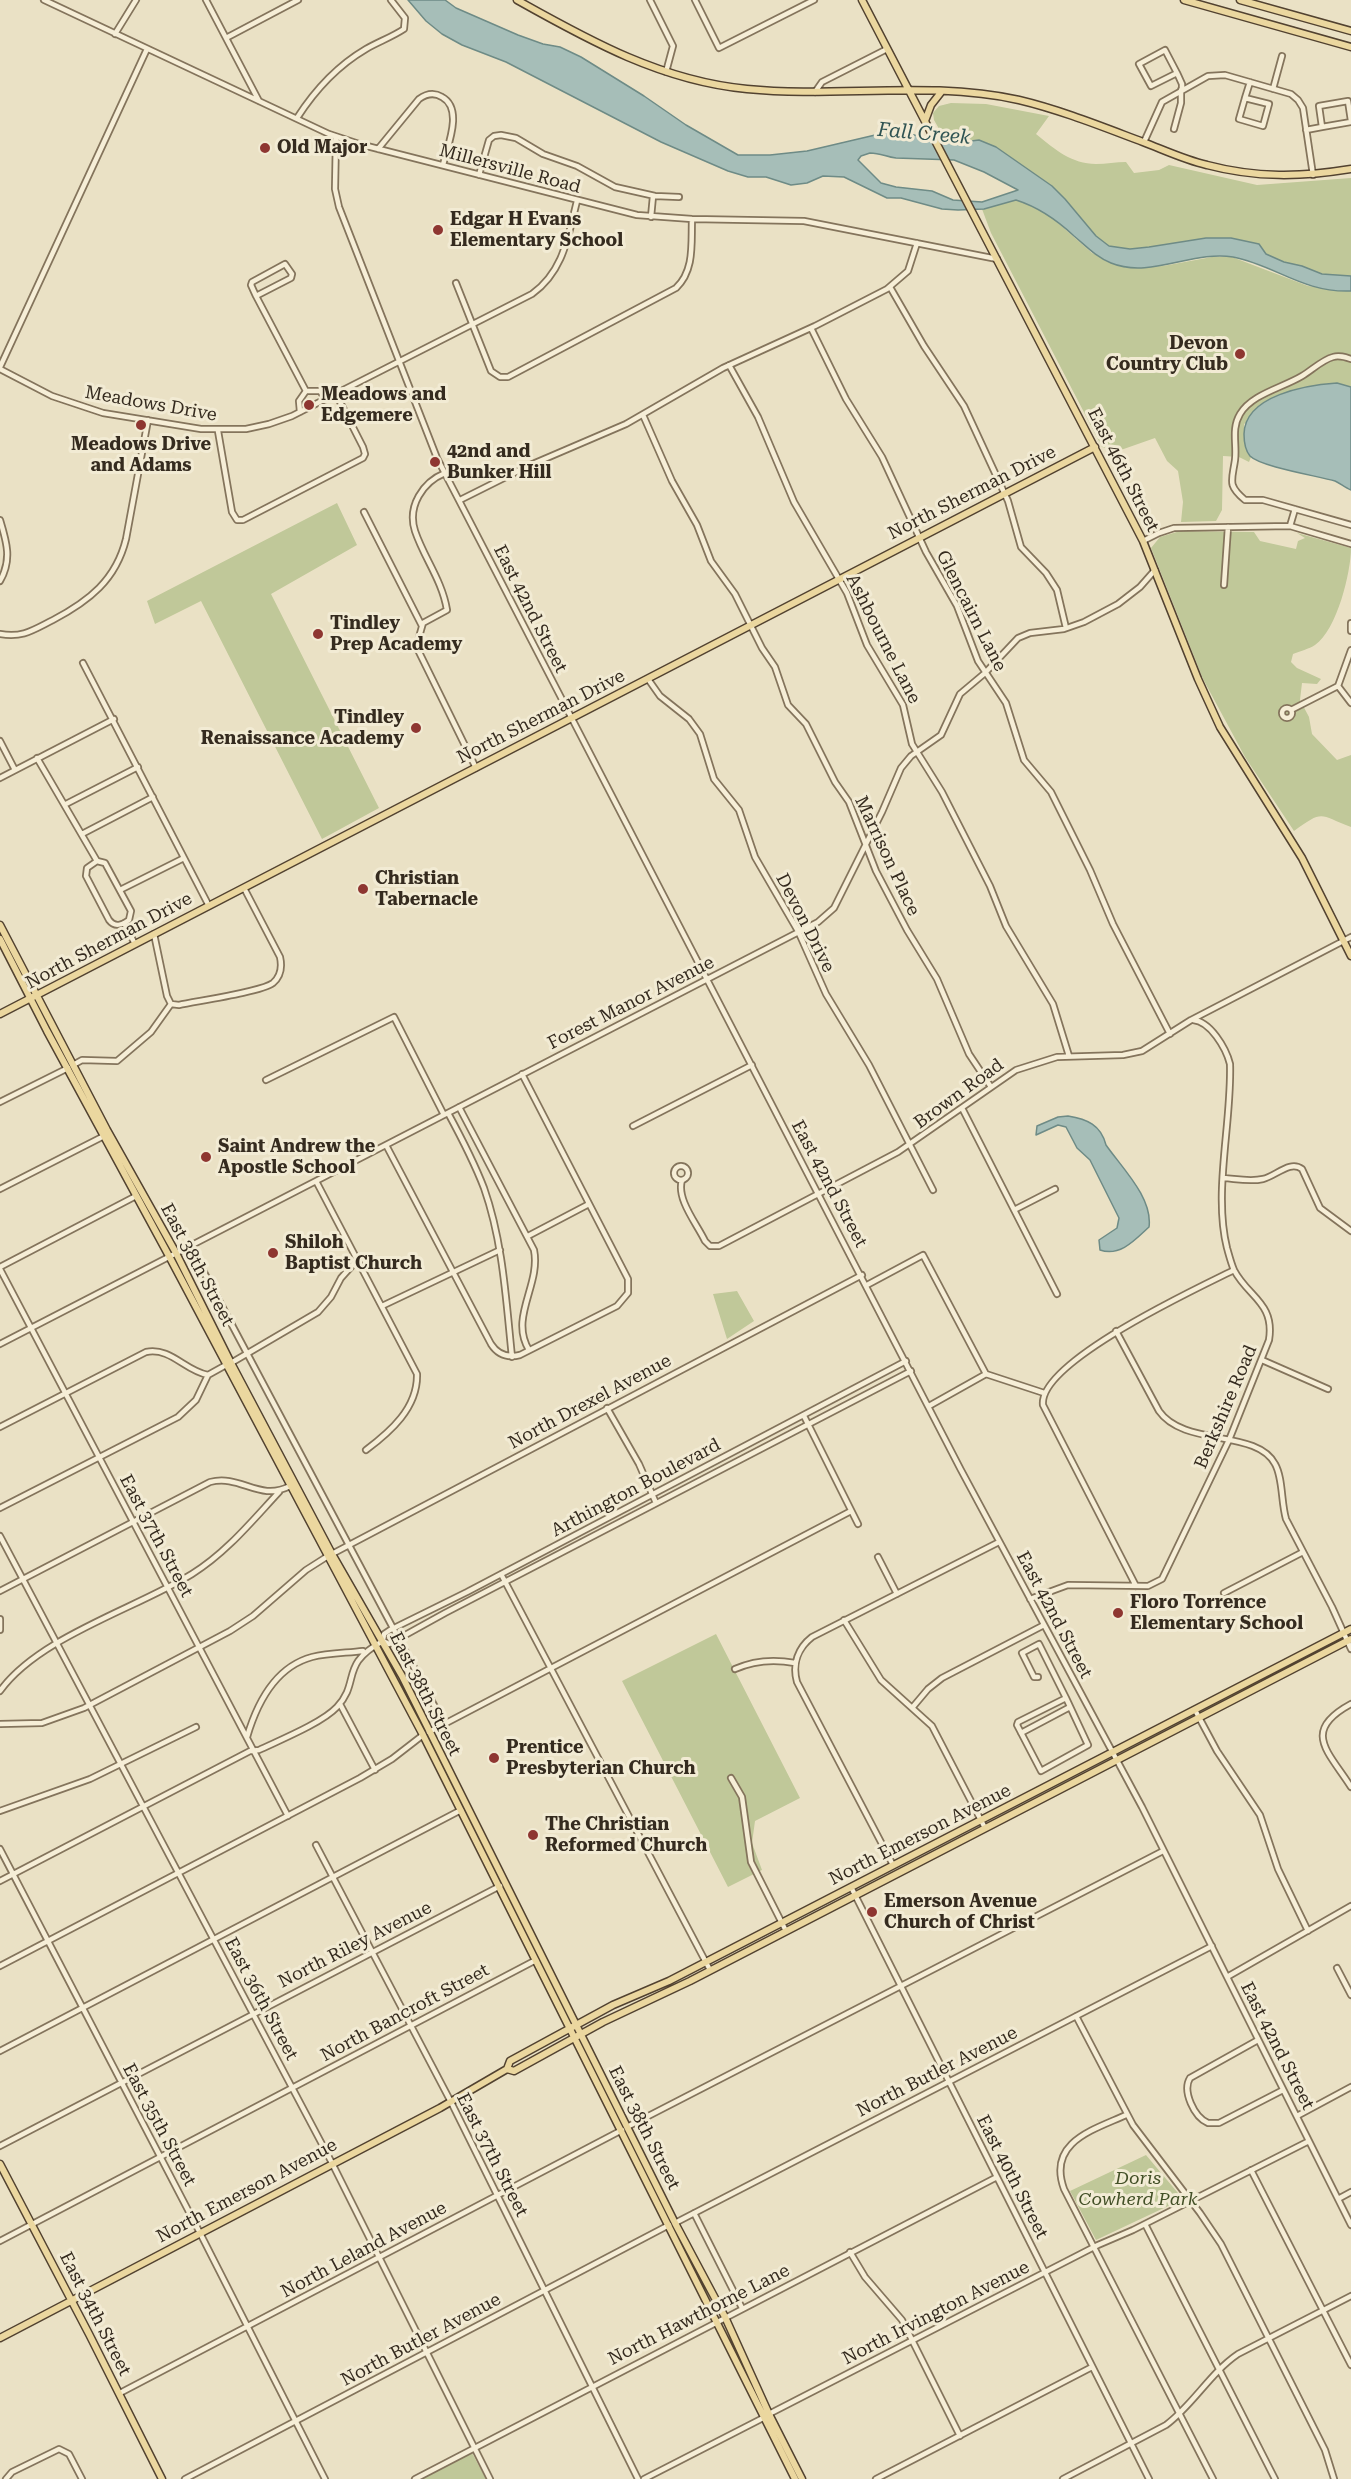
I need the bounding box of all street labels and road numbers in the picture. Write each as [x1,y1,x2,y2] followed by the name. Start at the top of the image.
[437,140,583,198] street label: Millersville Road
[83,382,219,426] street label: Meadows Drive
[1083,405,1163,535] street label: East 46th Street
[885,441,1059,545] street label: North Sherman Drive
[488,541,572,677] street label: East 42nd Street
[931,547,1011,675] street label: Glencairn Lane
[841,571,925,707] street label: Ashbourne Lane
[454,665,628,769] street label: North Sherman Drive
[850,793,924,919] street label: Marrison Place
[771,870,839,976] street label: Devon Drive
[22,888,196,994] street label: North Sherman Drive
[544,952,718,1054] street label: Forest Manor Avenue
[910,1054,1008,1134] street label: Brown Road
[786,1117,872,1251] street label: East 42nd Street
[156,1200,238,1330] street label: East 38th Street
[1190,1342,1262,1472] street label: Berkshire Road
[505,1350,675,1454] street label: North Drexel Avenue
[548,1434,724,1542] street label: Arthington Boulevard
[115,1471,197,1601] street label: East 37th Street
[1011,1548,1097,1682] street label: East 42nd Street
[385,1629,465,1759] street label: East 38th Street
[825,1780,1015,1890] street label: North Emerson Avenue
[275,1897,435,1993] street label: North Riley Avenue
[220,1934,302,2064] street label: East 36th Street
[317,1959,493,2067] street label: North Bancroft Street
[1235,1978,1319,2114] street label: East 42nd Street
[853,2022,1021,2122] street label: North Butler Avenue
[118,2060,200,2190] street label: East 35th Street
[604,2063,684,2193] street label: East 38th Street
[452,2090,532,2220] street label: East 37th Street
[972,2112,1052,2242] street label: East 40th Street
[153,2134,341,2248] street label: North Emerson Avenue
[278,2197,450,2303] street label: North Leland Avenue
[55,2249,135,2379] street label: East 34th Street
[839,2256,1033,2370] street label: North Irvington Avenue
[605,2260,793,2370] street label: North Hawthorne Lane
[338,2289,504,2391] street label: North Butler Avenue

